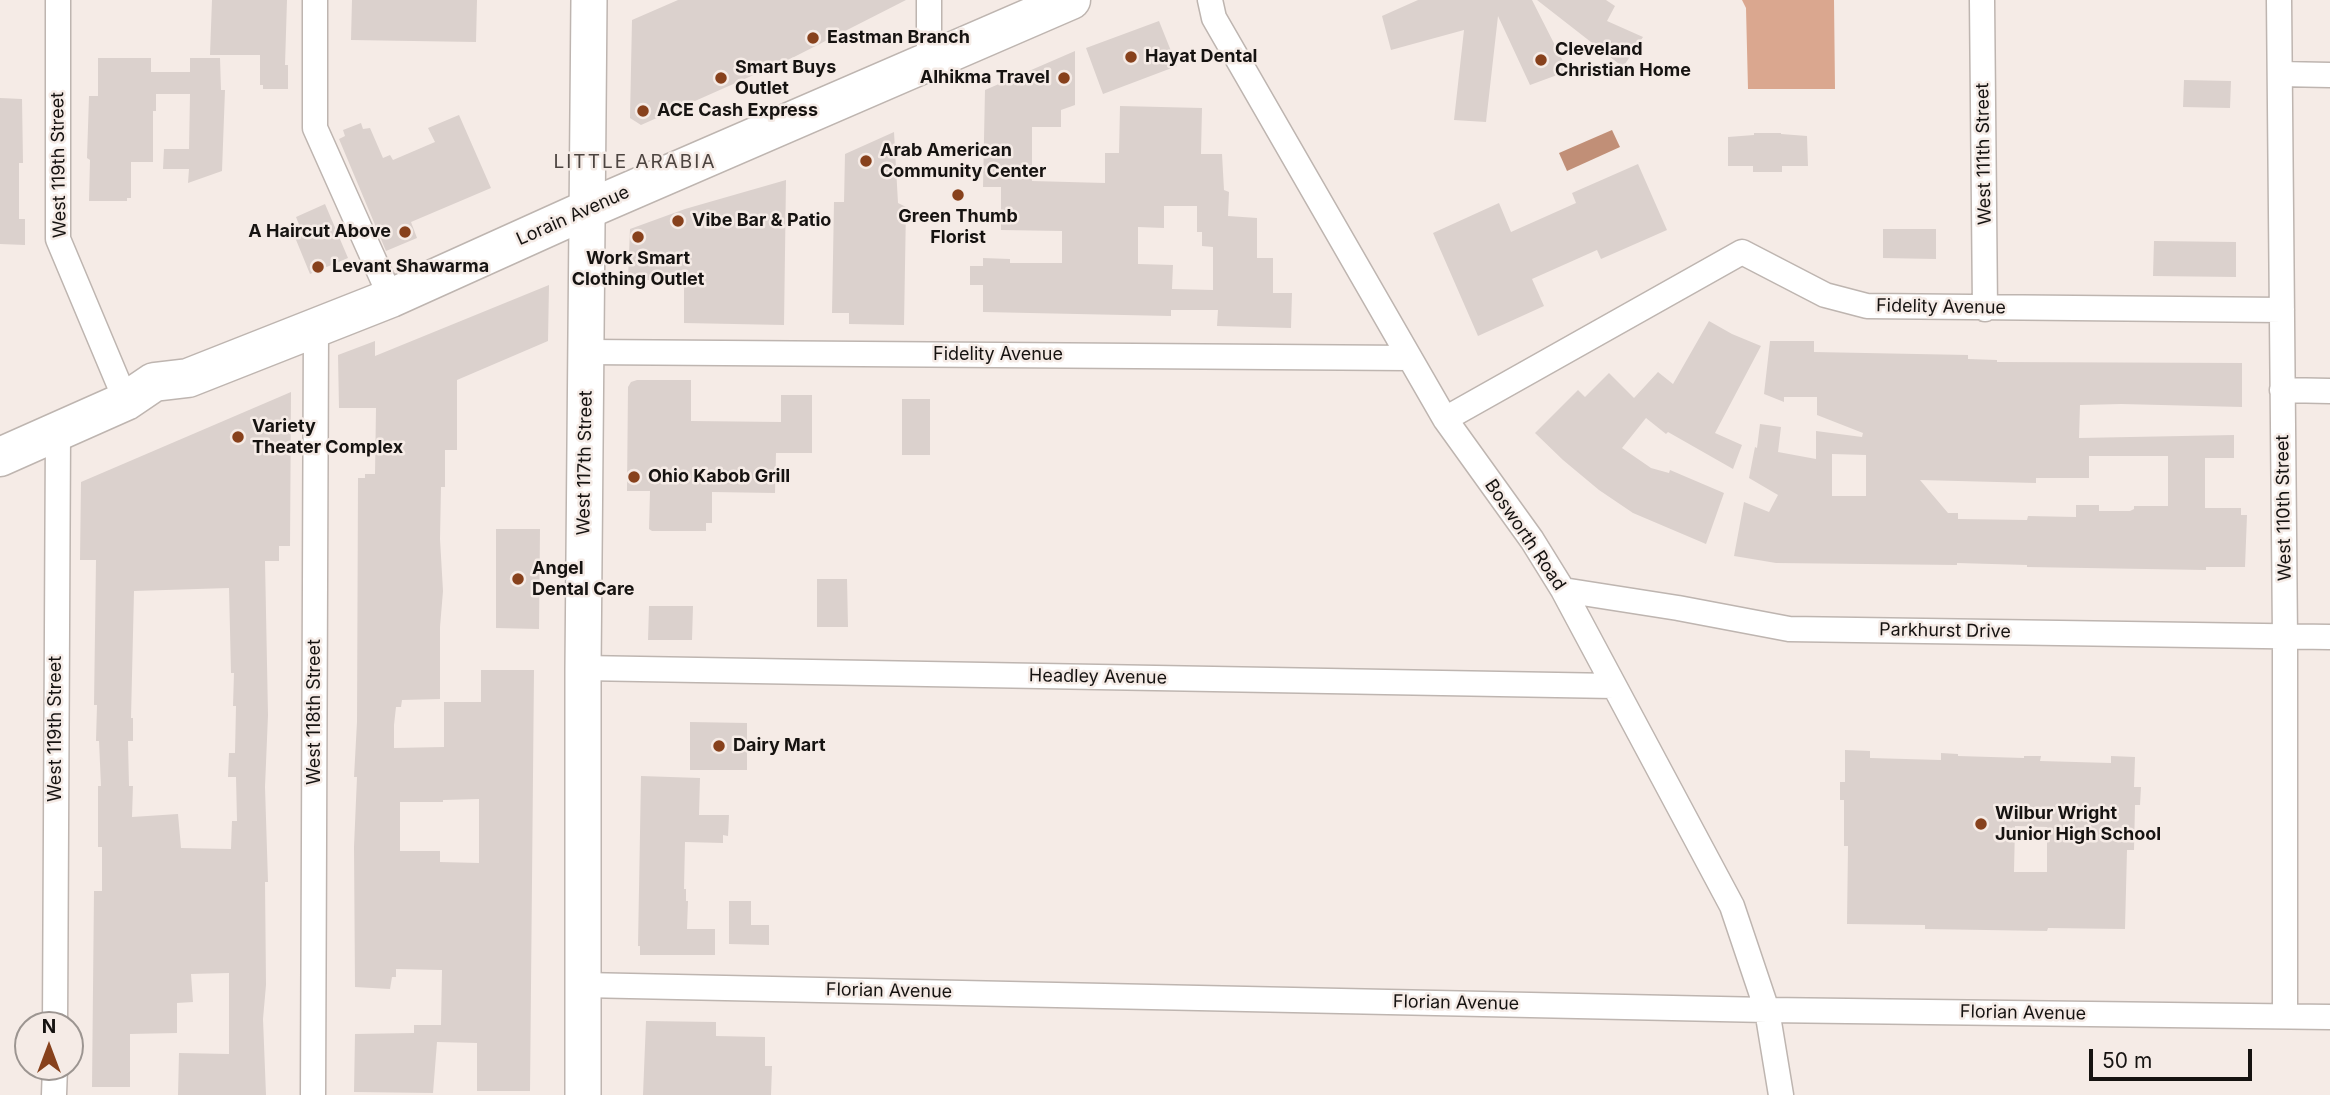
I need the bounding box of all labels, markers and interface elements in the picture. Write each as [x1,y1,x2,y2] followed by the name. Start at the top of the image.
[827,27,970,49] place label: Eastman Branch
[805,30,821,46] marker: Eastman Branch
[1555,39,1691,82] place label: Cleveland Christian Home
[1145,46,1257,68] place label: Hayat Dental
[1123,49,1139,65] marker: Hayat Dental
[1533,52,1549,68] marker: Cleveland Christian Home
[735,57,836,100] place label: Smart Buys Outlet
[920,67,1050,89] place label: Alhikma Travel
[713,70,729,86] marker: Smart Buys Outlet
[1056,70,1072,86] marker: Alhikma Travel
[1972,83,1996,225] street label: West 111th Street
[47,92,71,238] street label: West 119th Street
[657,100,818,122] place label: ACE Cash Express
[635,103,651,119] marker: ACE Cash Express
[880,140,1046,182] place label: Arab American Community Center
[555,151,715,173] district label: LITTLE ARABIA
[858,153,874,169] marker: Arab American Community Center
[513,181,633,251] street label: Lorain Avenue
[950,187,966,203] marker: Green Thumb Florist
[898,206,1018,248] place label: Green Thumb Florist
[692,210,831,232] place label: Vibe Bar & Patio
[670,213,686,229] marker: Vibe Bar & Patio
[248,221,391,243] place label: A Haircut Above
[397,224,413,240] marker: A Haircut Above
[630,229,646,245] marker: Work Smart Clothing Outlet
[572,248,704,290] place label: Work Smart Clothing Outlet
[332,256,489,278] place label: Levant Shawarma
[310,259,326,275] marker: Levant Shawarma
[1876,295,2006,319] street label: Fidelity Avenue
[933,344,1063,366] street label: Fidelity Avenue
[573,390,597,536] street label: West 117th Street
[252,416,403,458] place label: Variety Theater Complex
[230,429,246,445] marker: Variety Theater Complex
[2272,435,2296,581] street label: West 110th Street
[648,466,790,488] place label: Ohio Kabob Grill
[626,469,642,485] marker: Ohio Kabob Grill
[1480,475,1570,595] street label: Bosworth Road
[532,558,635,600] place label: Angel Dental Care
[510,571,526,587] marker: Angel Dental Care
[1879,619,2011,643] street label: Parkhurst Drive
[304,639,326,785] street label: West 118th Street
[45,656,67,802] street label: West 119th Street
[1029,665,1167,689] street label: Headley Avenue
[733,735,826,757] place label: Dairy Mart
[711,738,727,754] marker: Dairy Mart
[1995,803,2161,846] place label: Wilbur Wright Junior High School
[1973,816,1989,832] marker: Wilbur Wright Junior High School
[826,979,952,1003] street label: Florian Avenue
[1393,991,1519,1015] street label: Florian Avenue
[1960,1001,2086,1025] street label: Florian Avenue
[14,1011,84,1081] north arrow
[42,1015,56,1038] text: N
[2092,1036,2255,1080] scale bar
[2102,1048,2152,1073] text: 50 m

